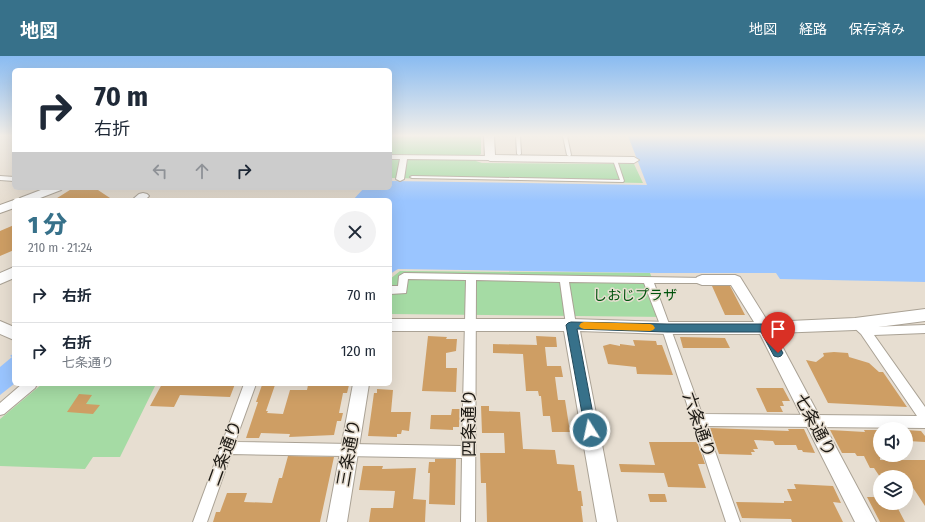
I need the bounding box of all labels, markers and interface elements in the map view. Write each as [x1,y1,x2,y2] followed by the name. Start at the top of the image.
[20,19,58,42] text: 地図
[749,21,777,38] text: 地図
[799,21,827,38] text: 経路
[849,21,905,38] text: 保存済み
[94,80,148,113] text: 70 m
[28,84,80,136] icon: right
[94,118,130,140] text: 右折
[149,160,171,182] icon: left
[191,160,213,182] icon: ahead
[233,160,255,182] icon: right
[28,211,67,239] text: 1 分
[334,211,376,253] button: close
[28,240,92,255] text: 210 m · 21:24
[28,284,50,306] icon: right
[347,286,376,304] text: 70 m
[62,287,92,305] text: 右折
[593,287,677,304] park label: しおじプラザ
[761,312,795,353] pin
[767,318,789,340] icon: arrive
[62,334,92,352] text: 右折
[28,340,50,362] icon: right
[341,342,376,360] text: 120 m
[62,355,114,370] text: 七条通り
[459,389,480,457] street label: 四条通り
[678,389,720,461] street label: 六条通り
[790,390,840,460] street label: 七条通り
[569,409,611,451] position arrow
[204,417,246,489] street label: 二条通り
[333,418,365,488] street label: 三条通り
[873,422,913,510] map controls
[873,422,913,462] button: sound
[873,470,913,510] button: layers

